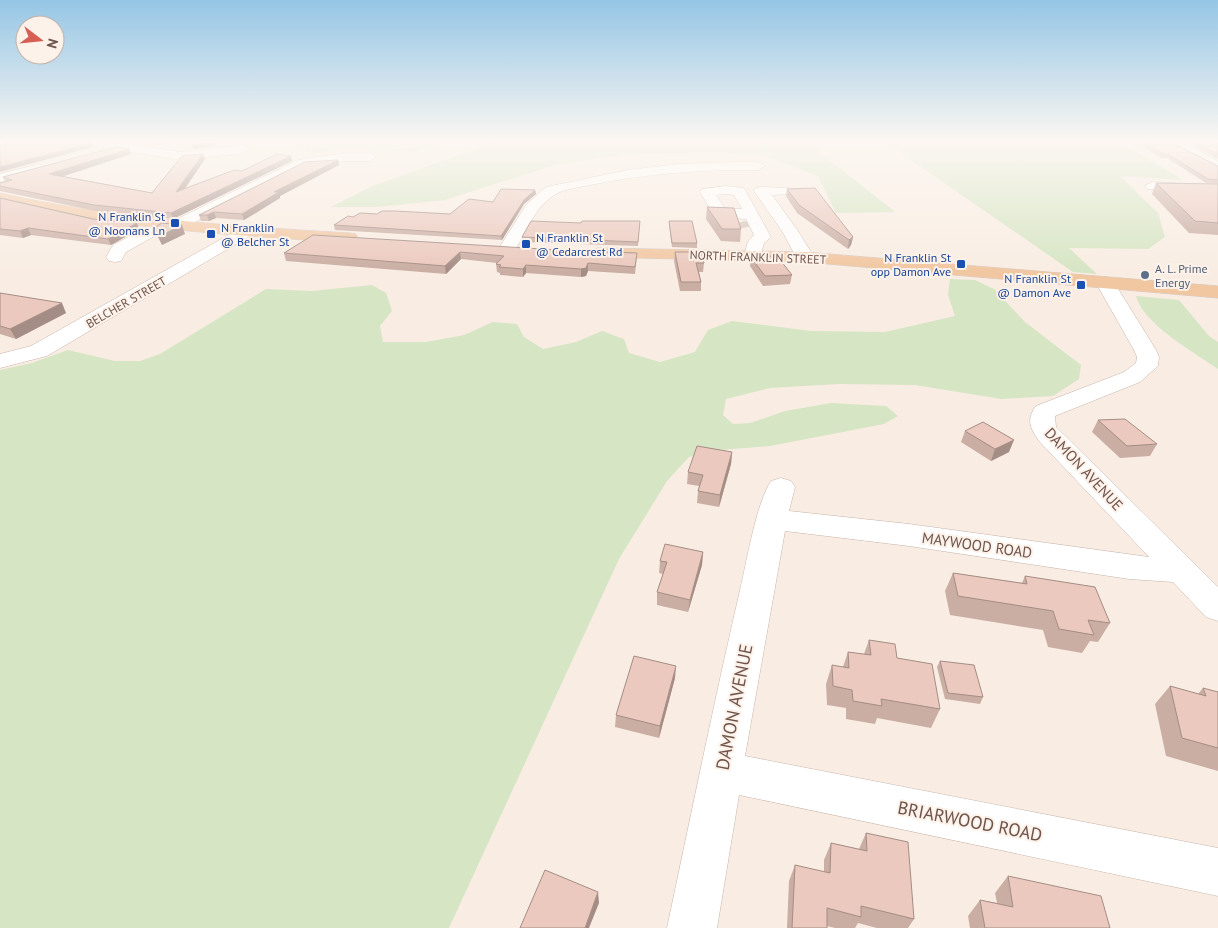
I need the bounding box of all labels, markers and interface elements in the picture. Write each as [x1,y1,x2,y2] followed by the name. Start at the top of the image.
[15,15,65,65] north arrow
[43,37,62,50] text: N
[88,209,165,238] place label: N Franklin St @ Noonans Ln
[169,217,181,229] marker: N Franklin St @ Noonans Ln
[221,220,289,249] place label: N Franklin @ Belcher St
[205,228,217,240] marker: N Franklin @ Belcher St
[536,230,623,259] place label: N Franklin St @ Cedarcrest Rd
[520,238,532,250] marker: N Franklin St @ Cedarcrest Rd
[689,247,827,267] street label: NORTH FRANKLIN STREET
[871,250,951,279] place label: N Franklin St opp Damon Ave
[955,258,967,270] marker: N Franklin St opp Damon Ave
[1155,261,1208,290] place label: A. L. Prime Energy
[1139,269,1151,281] marker: A. L. Prime Energy
[997,271,1071,300] place label: N Franklin St @ Damon Ave
[83,273,169,331] street label: BELCHER STREET
[1075,279,1087,291] marker: N Franklin St @ Damon Ave
[1041,424,1127,514] street label: DAMON AVENUE
[921,528,1033,562] street label: MAYWOOD ROAD
[711,642,757,772] street label: DAMON AVENUE
[896,796,1044,846] street label: BRIARWOOD ROAD

